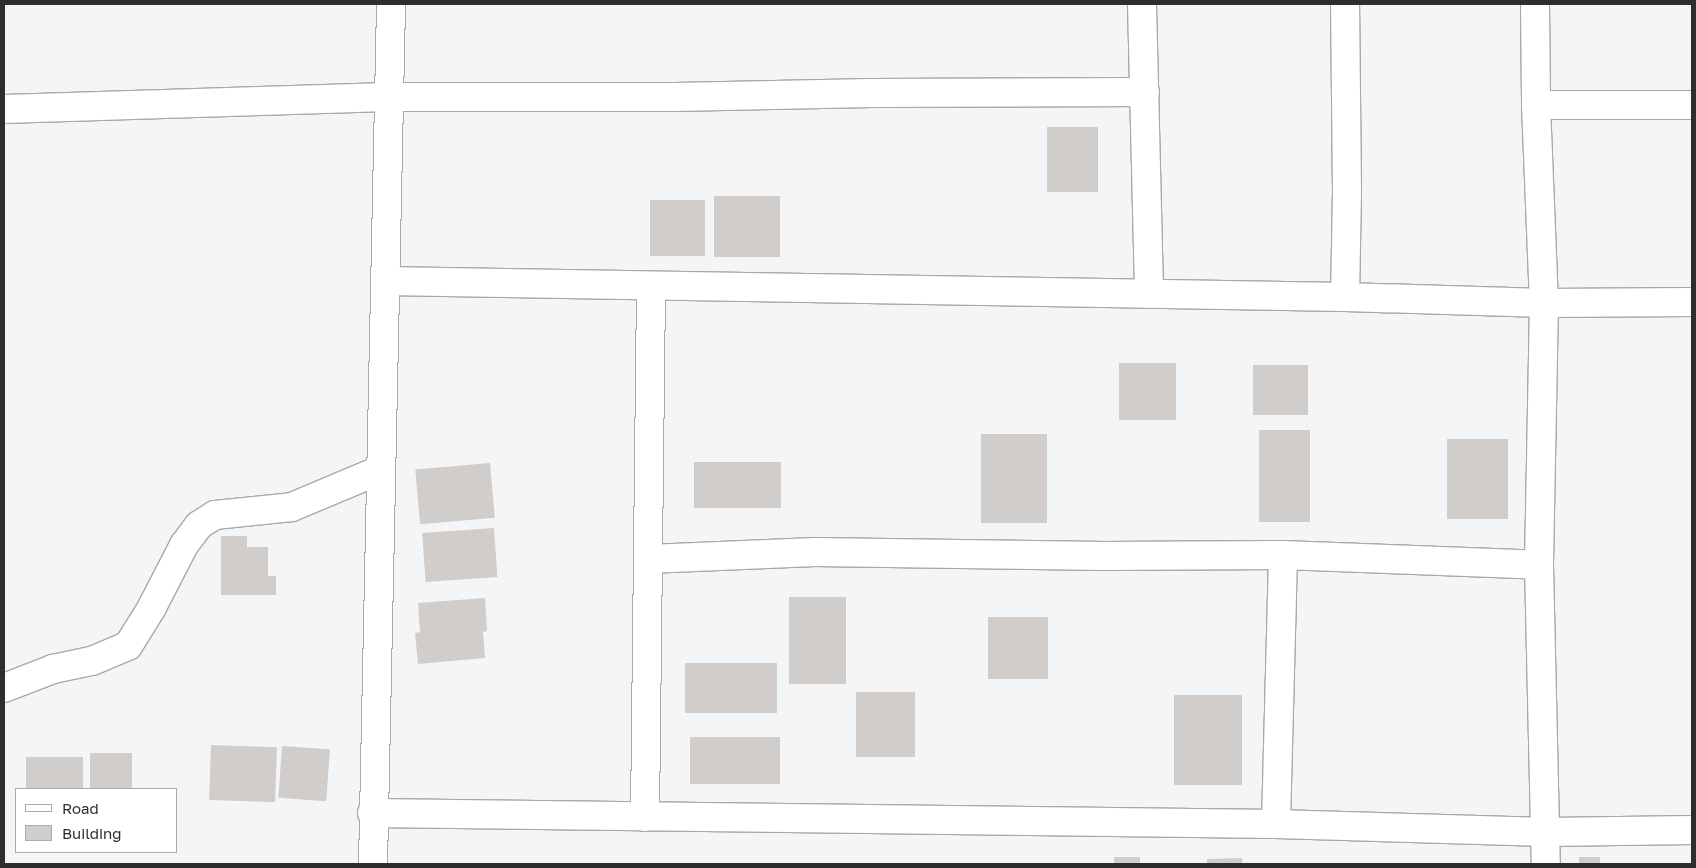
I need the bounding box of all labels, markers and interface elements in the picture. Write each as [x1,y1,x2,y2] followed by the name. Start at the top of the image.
[15,788,178,853] legend
[62,799,99,817] text: Road
[62,824,122,842] text: Building

